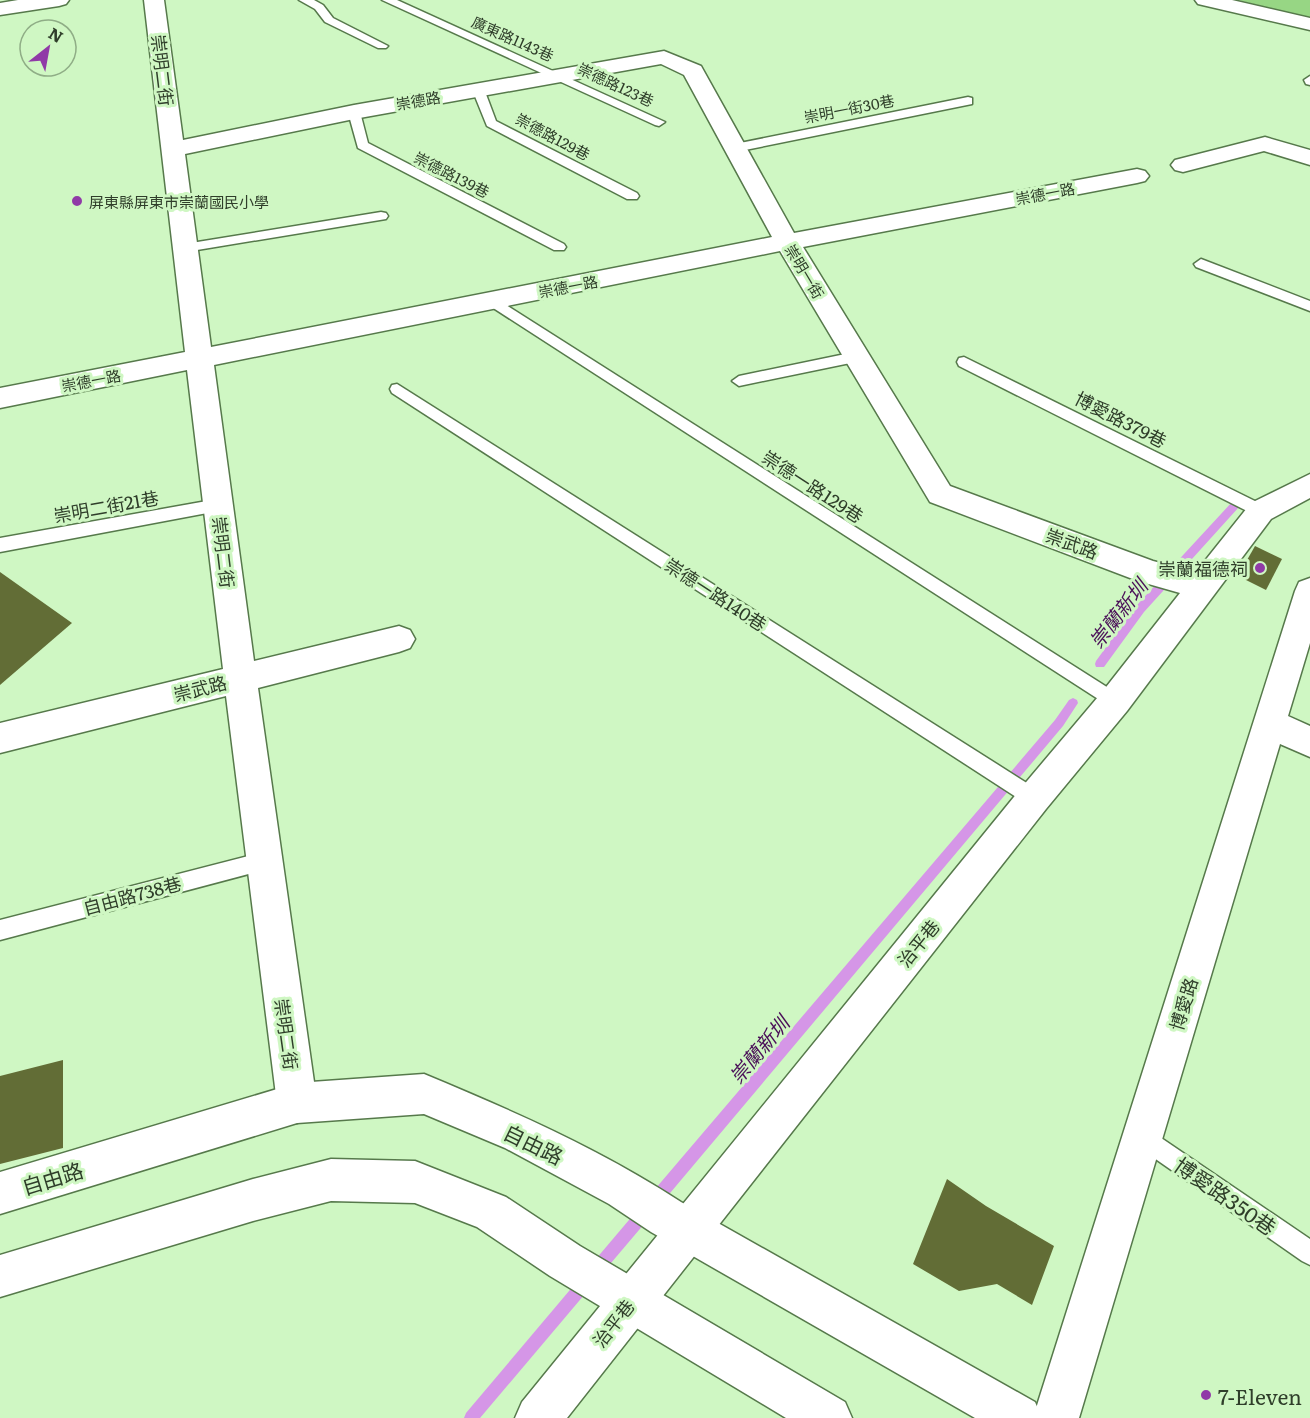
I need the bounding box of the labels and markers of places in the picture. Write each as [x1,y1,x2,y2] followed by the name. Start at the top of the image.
[89,190,269,213] place label: 屏東縣屏東市崇蘭國民小學
[70,194,84,208] marker: 屏東縣屏東市崇蘭國民小學
[1158,555,1248,582] place label: 崇蘭福德祠
[1253,561,1267,575] marker: 崇蘭福德祠
[1218,1380,1302,1411] place label: 7-Eleven
[1199,1388,1213,1402] marker: 7-Eleven

